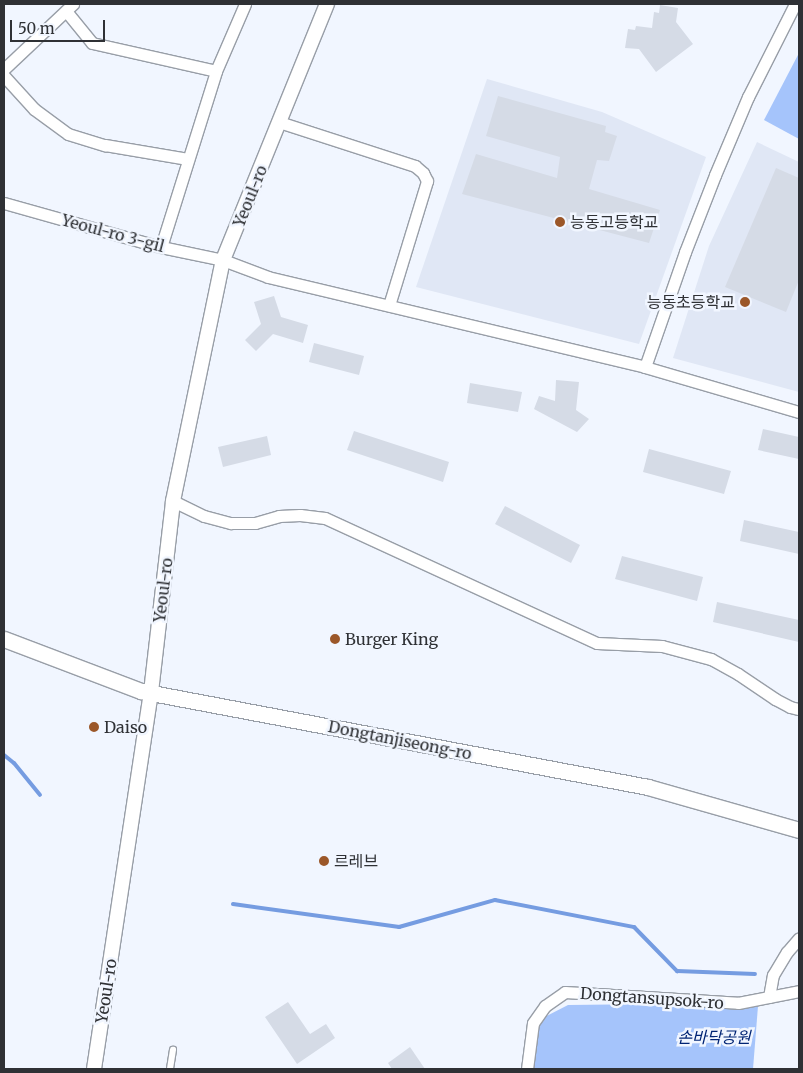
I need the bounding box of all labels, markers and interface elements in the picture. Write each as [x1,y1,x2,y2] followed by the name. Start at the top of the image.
[12,10,108,42] scale bar
[18,19,55,38] text: 50 m
[229,162,271,230] street label: Yeoul-ro
[59,210,167,256] street label: Yeoul-ro 3-gil
[570,212,658,232] place label: 능동고등학교
[554,216,566,228] marker: 능동고등학교
[647,292,735,312] place label: 능동초등학교
[739,296,751,308] marker: 능동초등학교
[150,557,176,623] street label: Yeoul-ro
[345,629,438,649] place label: Burger King
[329,633,341,645] marker: Burger King
[104,717,147,737] place label: Daiso
[327,717,473,763] street label: Dongtanjiseong-ro
[88,721,100,733] marker: Daiso
[334,851,378,871] place label: 르레브
[318,855,330,867] marker: 르레브
[91,957,121,1025] street label: Yeoul-ro
[580,983,724,1013] street label: Dongtansupsok-ro
[677,1027,751,1047] park label: 손바닥공원

